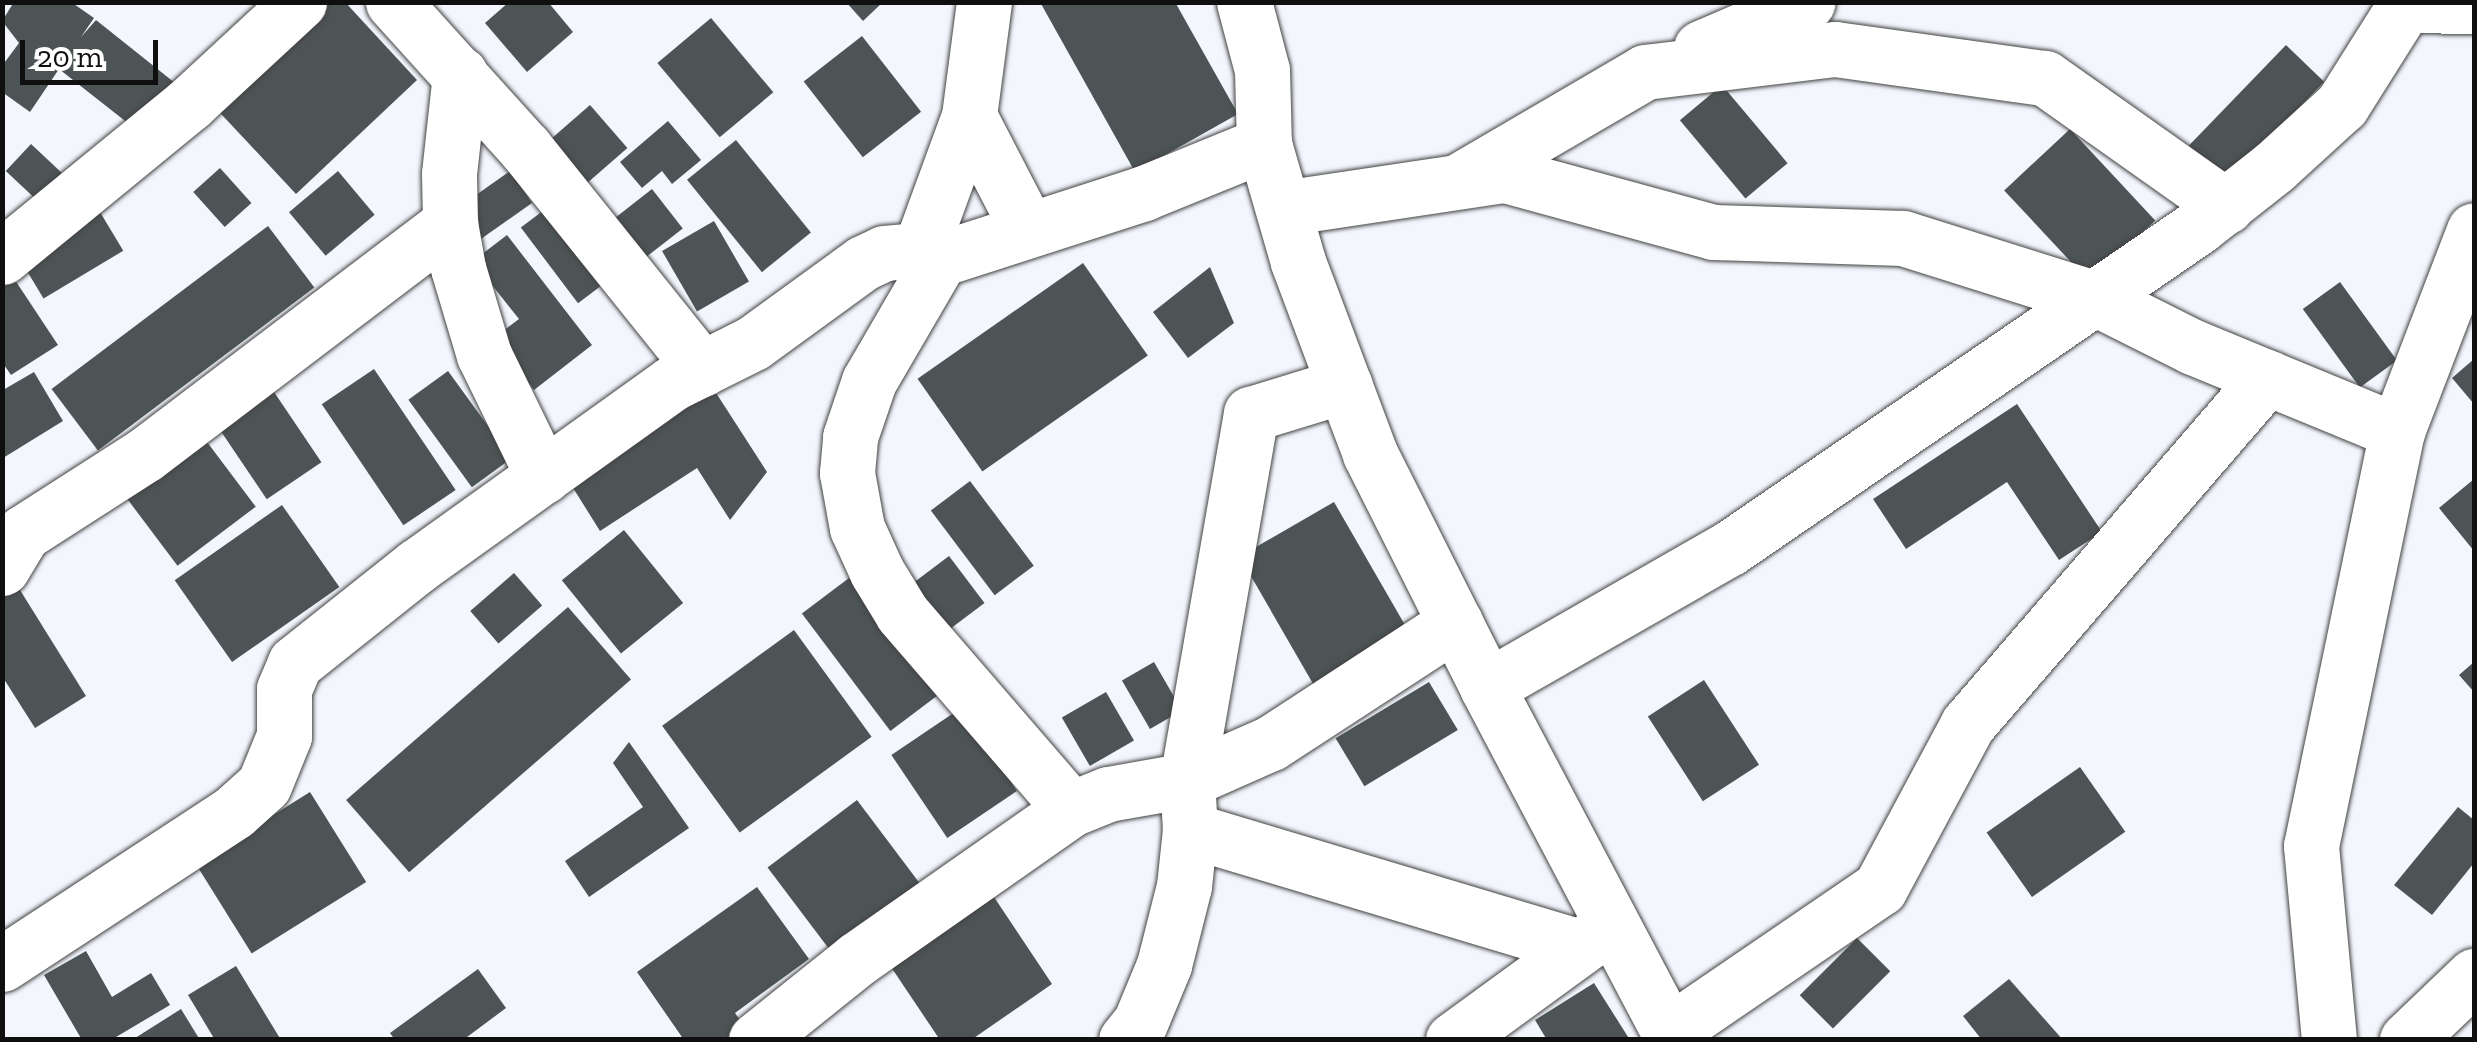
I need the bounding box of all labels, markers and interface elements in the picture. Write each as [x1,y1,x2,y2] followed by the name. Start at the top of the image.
[25,20,162,82] scale bar
[37,39,102,75] text: 20 m

